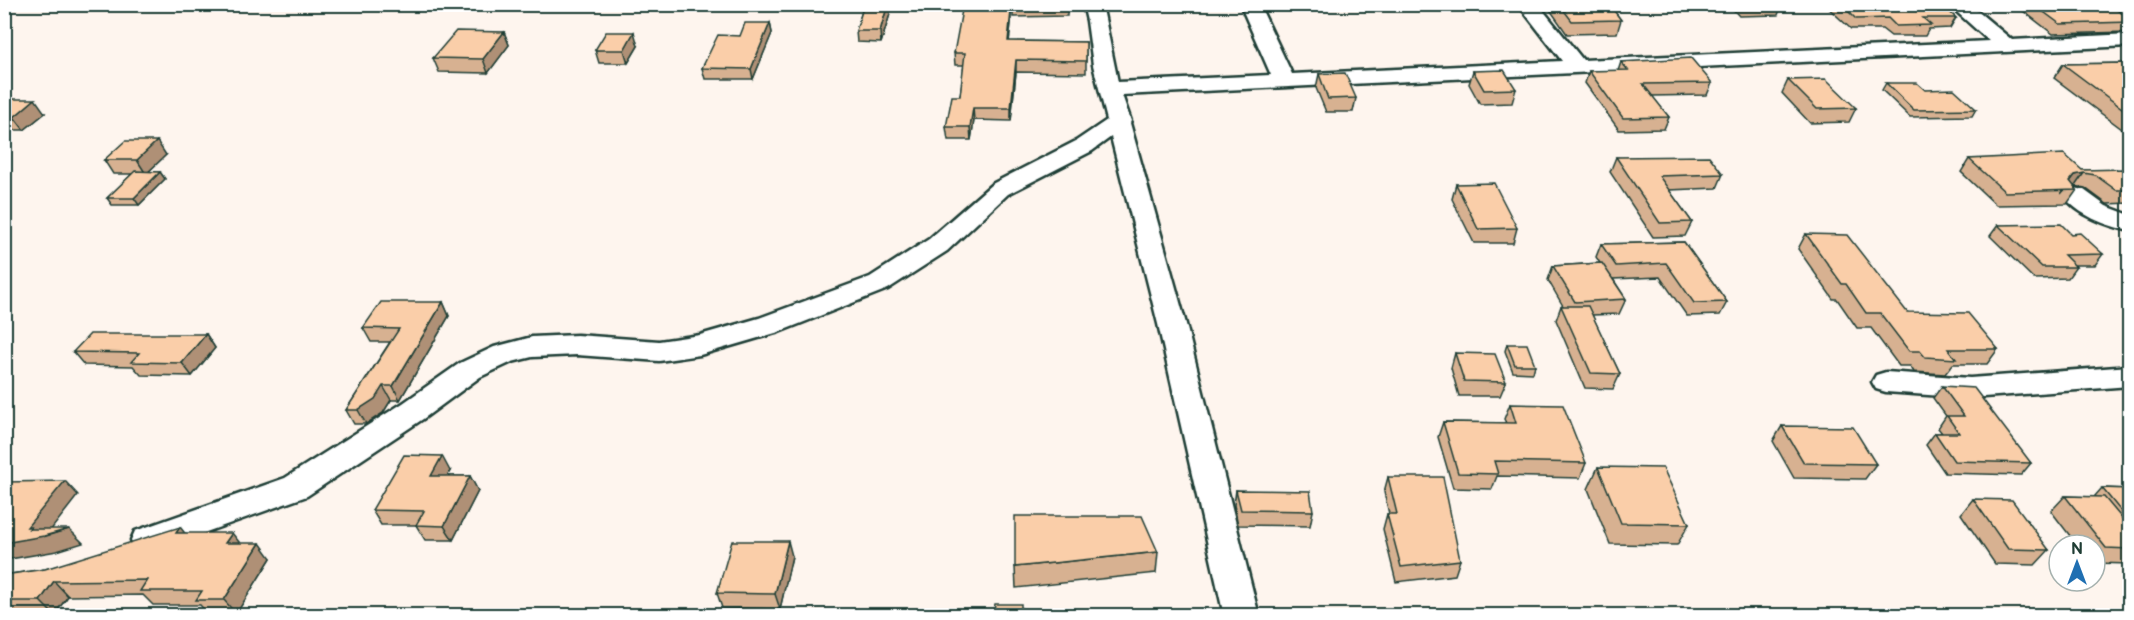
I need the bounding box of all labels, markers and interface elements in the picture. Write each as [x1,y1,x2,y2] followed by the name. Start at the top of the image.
[2047,533,2107,593] north arrow
[2071,540,2083,559] text: N

